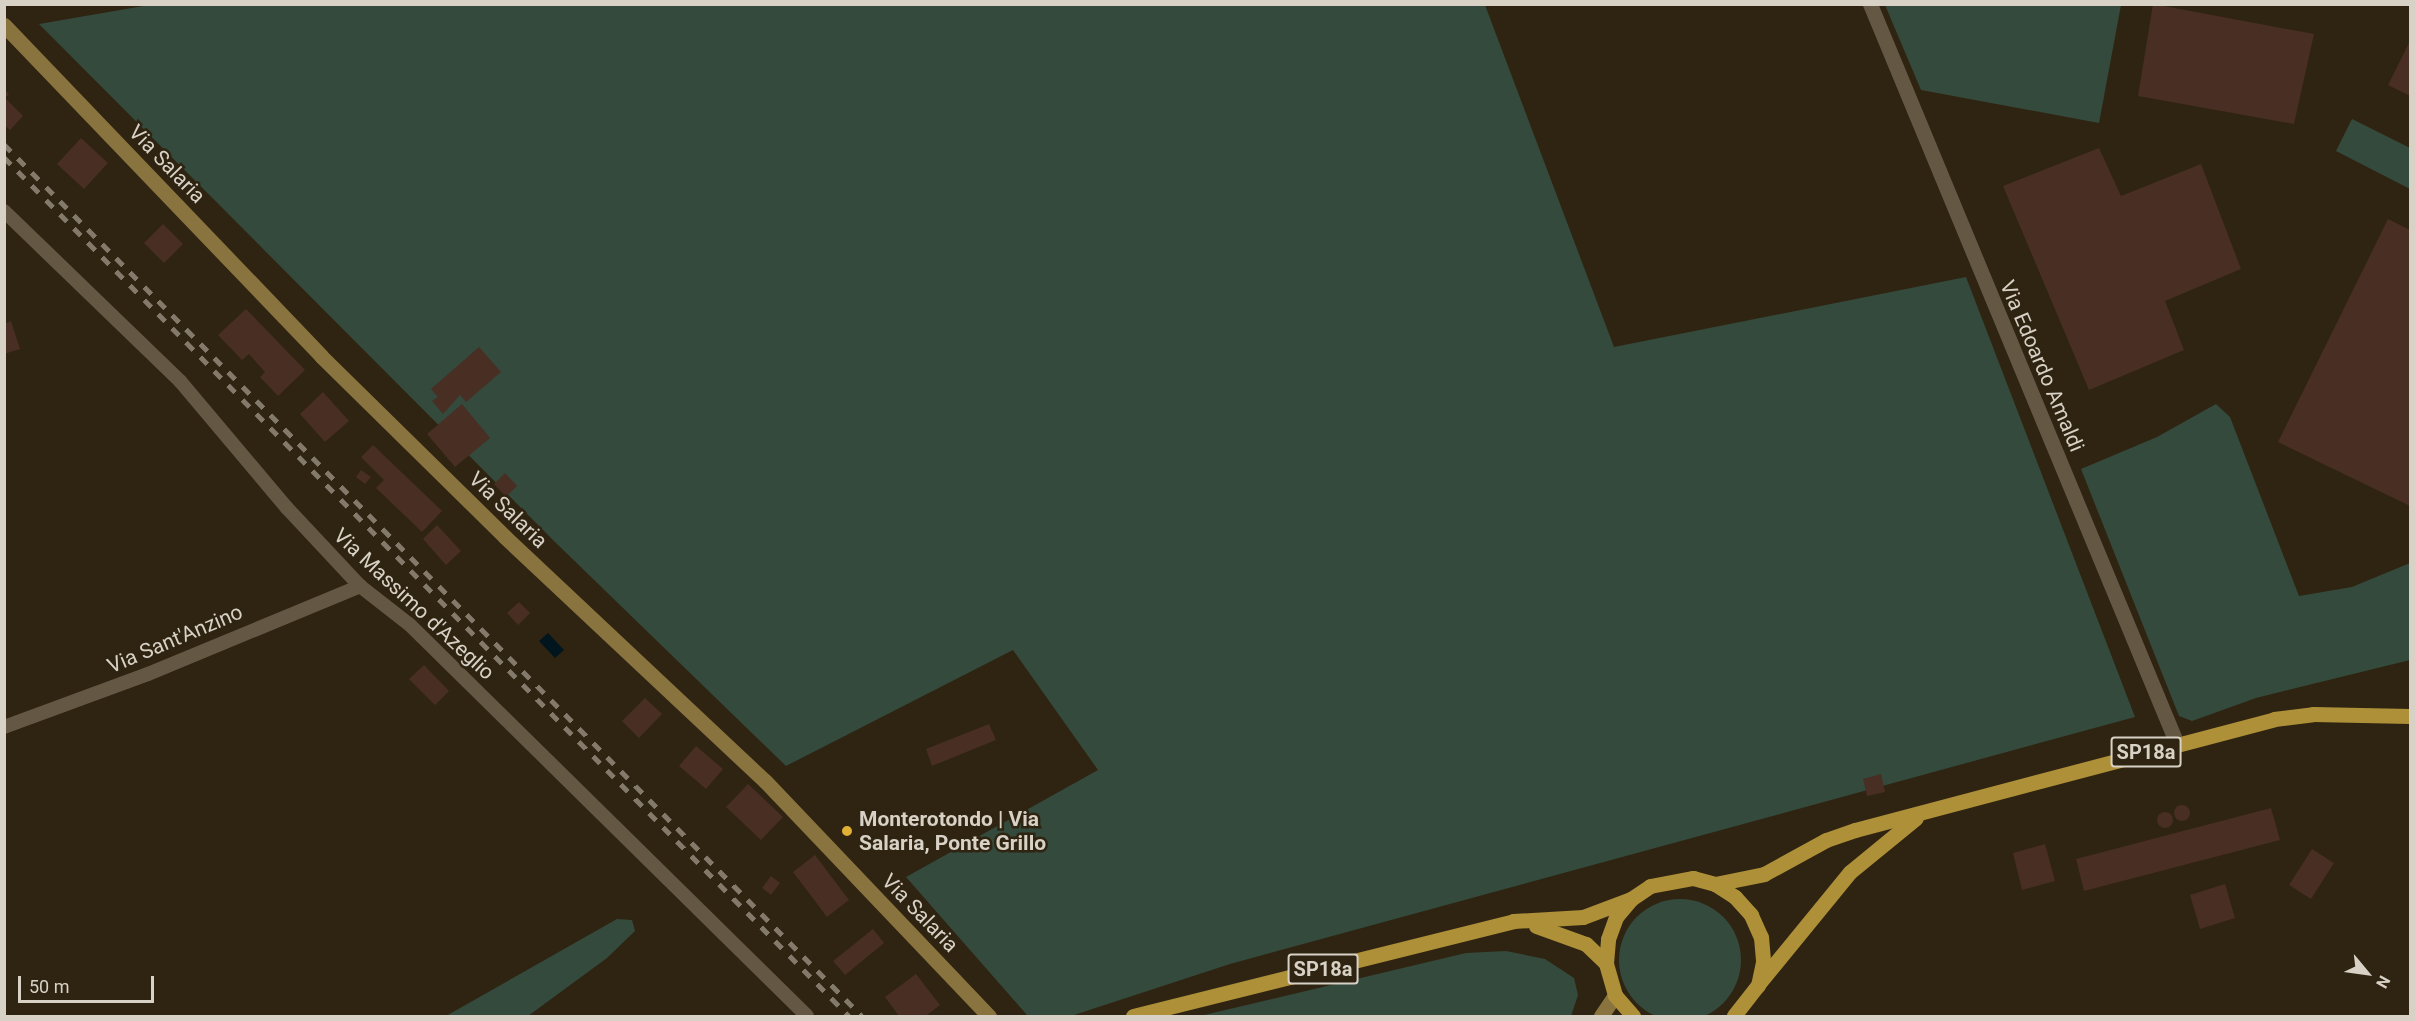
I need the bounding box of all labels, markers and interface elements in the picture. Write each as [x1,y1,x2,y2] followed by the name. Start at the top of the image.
[123,120,211,208] street label: Via Salaria
[1995,277,2089,455] street label: Via Edoardo Amaldi
[464,466,552,554] street label: Via Salaria
[328,523,500,685] street label: Via Massimo d'Azeglio
[104,599,246,679] street label: Via Sant'Anzino
[2110,735,2182,769] road number: SP18a
[859,806,1046,856] place label: Monterotondo | Via Salaria, Ponte Grillo
[840,824,854,838] marker: Monterotondo | Via Salaria, Ponte Grillo
[876,869,964,957] street label: Via Salaria
[2337,943,2397,1003] north arrow
[1287,952,1359,986] road number: SP18a
[21,964,158,1002] scale bar
[2372,972,2394,992] text: N
[29,976,69,997] text: 50 m

